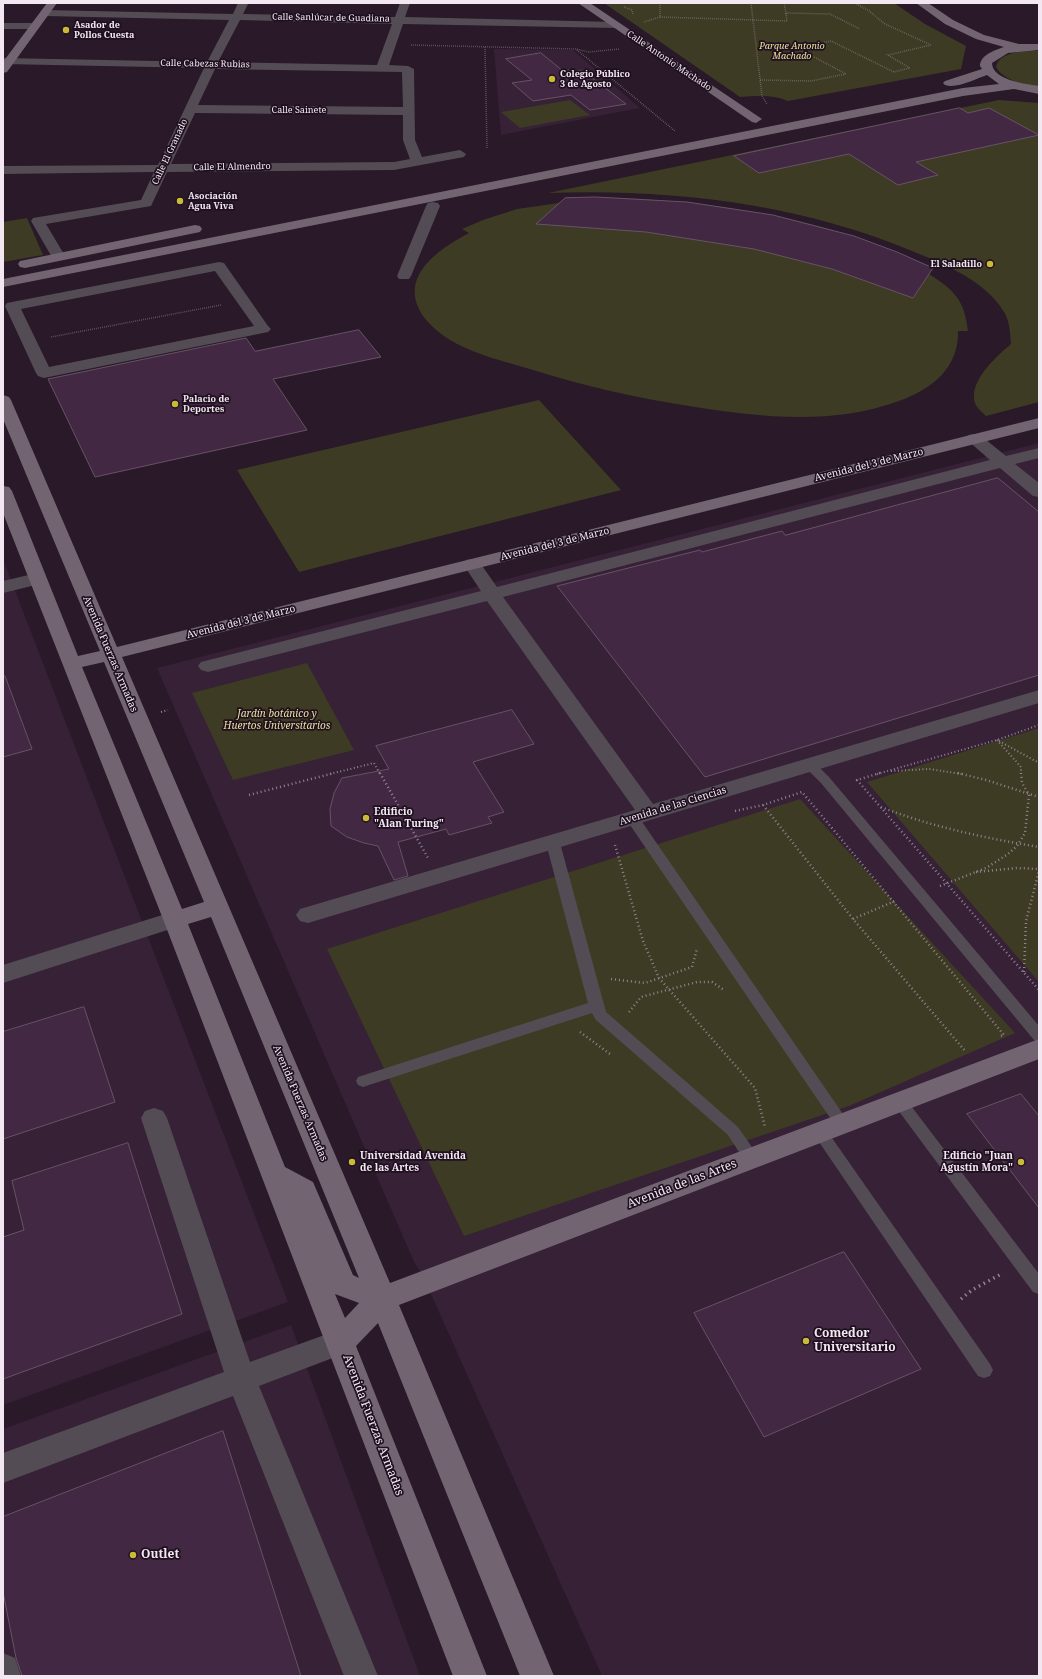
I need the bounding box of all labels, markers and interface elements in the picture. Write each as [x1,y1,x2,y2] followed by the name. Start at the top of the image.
[272,12,390,24] street label: Calle Sanlúcar de Guadiana
[74,20,134,41] place label: Asador de Pollos Cuesta
[61,25,71,35] marker: Asador de Pollos Cuesta
[625,29,713,93] street label: Calle Antonio Machado
[759,41,825,62] park label: Parque Antonio Machado
[160,58,250,70] street label: Calle Cabezas Rubias
[560,69,630,90] place label: Colegio Público 3 de Agosto
[547,74,557,84] marker: Colegio Público 3 de Agosto
[272,105,326,115] street label: Calle Sainete
[150,117,190,187] street label: Calle El Granado
[193,161,271,173] street label: Calle El Almendro
[188,191,237,212] place label: Asociación Agua Viva
[175,196,185,206] marker: Asociación Agua Viva
[931,259,982,269] place label: El Saladillo
[985,259,995,269] marker: El Saladillo
[183,394,229,415] place label: Palacio de Deportes
[170,399,180,409] marker: Palacio de Deportes
[813,446,925,484] street label: Avenida del 3 de Marzo
[499,525,611,563] street label: Avenida del 3 de Marzo
[80,594,140,714] street label: Avenida Fuerzas Armadas
[185,603,297,641] street label: Avenida del 3 de Marzo
[224,708,330,732] park label: Jardín botánico y Huertos Universitarios
[618,784,728,828] street label: Avenida de las Ciencias
[374,806,444,830] place label: Edificio "Alan Turing"
[361,813,371,823] marker: Edificio "Alan Turing"
[270,1043,330,1163] street label: Avenida Fuerzas Armadas
[360,1150,466,1174] place label: Universidad Avenida de las Artes
[940,1150,1013,1174] place label: Edificio "Juan Agustín Mora"
[625,1156,739,1212] street label: Avenida de las Artes
[347,1157,357,1167] marker: Universidad Avenida de las Artes
[1016,1157,1026,1167] marker: Edificio "Juan Agustín Mora"
[814,1327,896,1355] place label: Comedor Universitario
[801,1336,811,1346] marker: Comedor Universitario
[339,1352,407,1498] street label: Avenida Fuerzas Armadas
[141,1548,179,1562] place label: Outlet
[128,1550,138,1560] marker: Outlet

